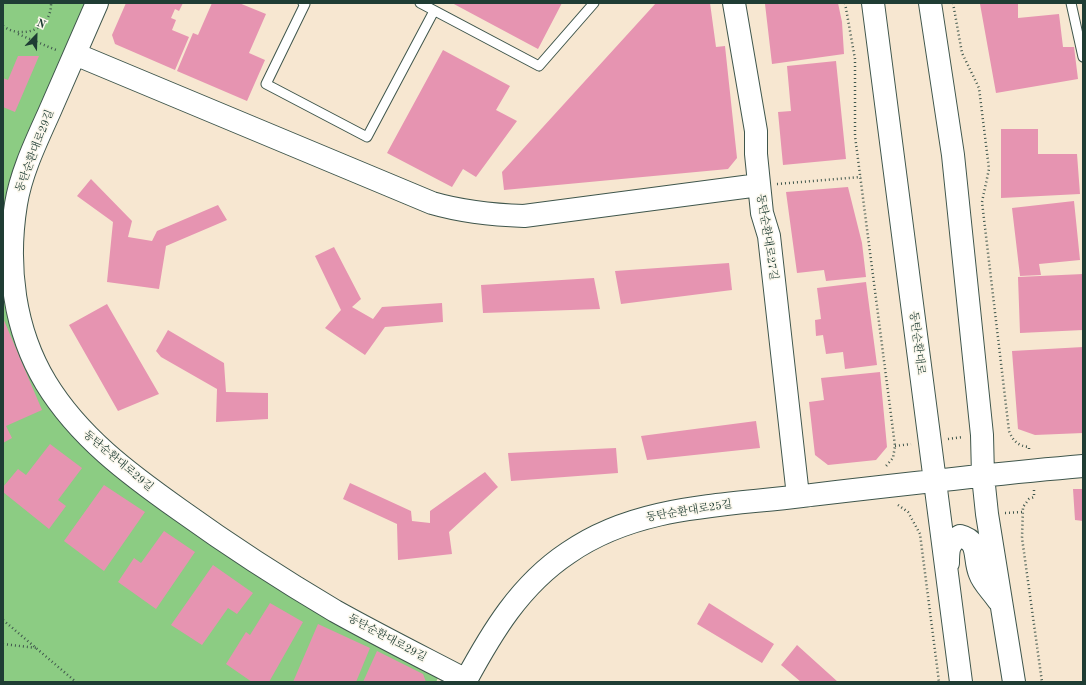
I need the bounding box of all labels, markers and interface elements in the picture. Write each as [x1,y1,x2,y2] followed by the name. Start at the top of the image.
[16,16,56,56] north arrow
[35,18,47,31] text: N
[13,108,57,194] street label: 동탄순환대로29길
[754,193,780,281] street label: 동탄순환대로27길
[907,311,927,375] street label: 동탄순환대로
[80,428,156,494] street label: 동탄순환대로29길
[645,498,733,524] street label: 동탄순환대로25길
[345,612,429,664] street label: 동탄순환대로29길

